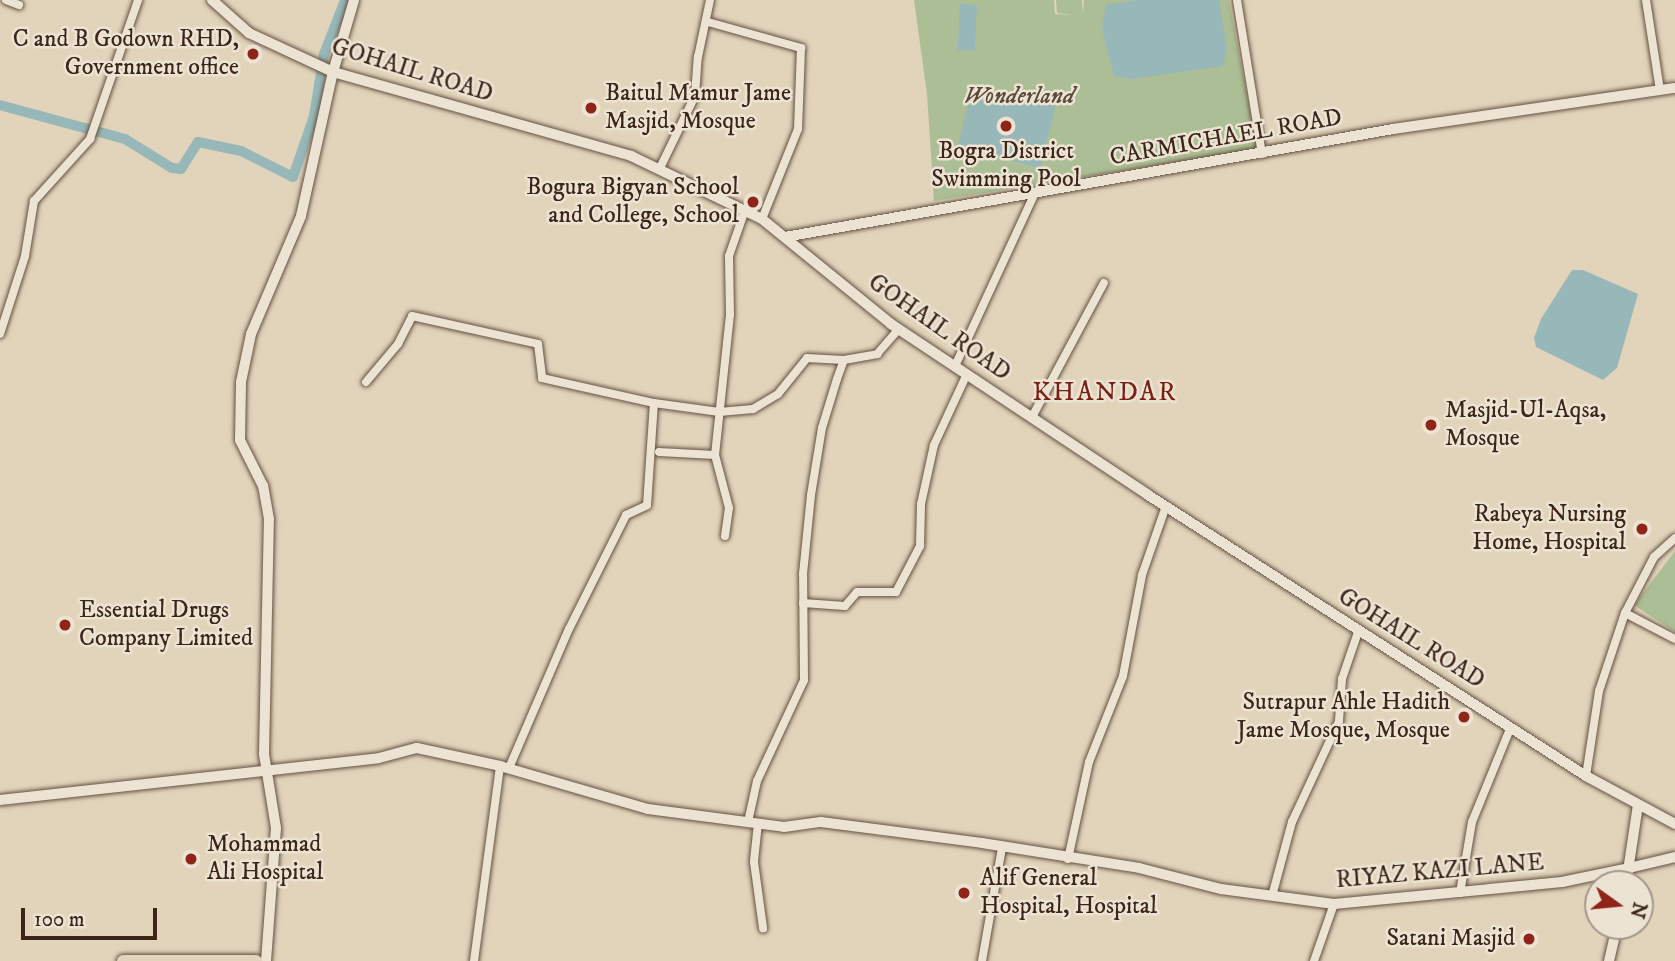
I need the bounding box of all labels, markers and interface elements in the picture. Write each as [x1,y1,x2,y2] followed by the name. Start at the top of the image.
[13,26,239,82] place label: C and B Godown RHD, Government office
[328,33,496,109] street label: GOHAIL ROAD
[245,46,261,62] marker: C and B Godown RHD, Government office
[605,80,791,136] place label: Baitul Mamur Jame Masjid, Mosque
[964,83,1074,111] park label: Wonderland
[583,100,599,116] marker: Baitul Mamur Jame Masjid, Mosque
[1108,103,1344,173] street label: CARMICHAEL ROAD
[998,118,1014,134] marker: Bogra District Swimming Pool
[931,138,1081,194] place label: Bogra District Swimming Pool
[526,174,739,230] place label: Bogura Bigyan School and College, School
[745,194,761,210] marker: Bogura Bigyan School and College, School
[862,268,1016,388] street label: GOHAIL ROAD
[1033,377,1177,409] district label: KHANDAR
[1445,397,1606,453] place label: Masjid-Ul-Aqsa, Mosque
[1423,417,1439,433] marker: Masjid-Ul-Aqsa, Mosque
[1472,501,1626,557] place label: Rabeya Nursing Home, Hospital
[1632,519,1652,539] marker: Rabeya Nursing Home, Hospital
[1333,583,1489,695] street label: GOHAIL ROAD
[79,597,253,653] place label: Essential Drugs Company Limited
[57,617,73,633] marker: Essential Drugs Company Limited
[1237,689,1450,745] place label: Sutrapur Ahle Hadith Jame Mosque, Mosque
[1456,709,1472,725] marker: Sutrapur Ahle Hadith Jame Mosque, Mosque
[207,831,324,887] place label: Mohammad Ali Hospital
[181,849,201,869] marker: Mohammad Ali Hospital
[1335,849,1545,895] street label: RIYAZ KAZI LANE
[980,865,1157,921] place label: Alif General Hospital, Hospital
[1584,870,1654,940] north arrow
[954,883,974,903] marker: Alif General Hospital, Hospital
[24,894,161,938] scale bar
[1625,900,1651,921] text: N
[34,907,85,933] text: 100 m
[1386,925,1515,953] place label: Satani Masjid
[1521,931,1537,947] marker: Satani Masjid

